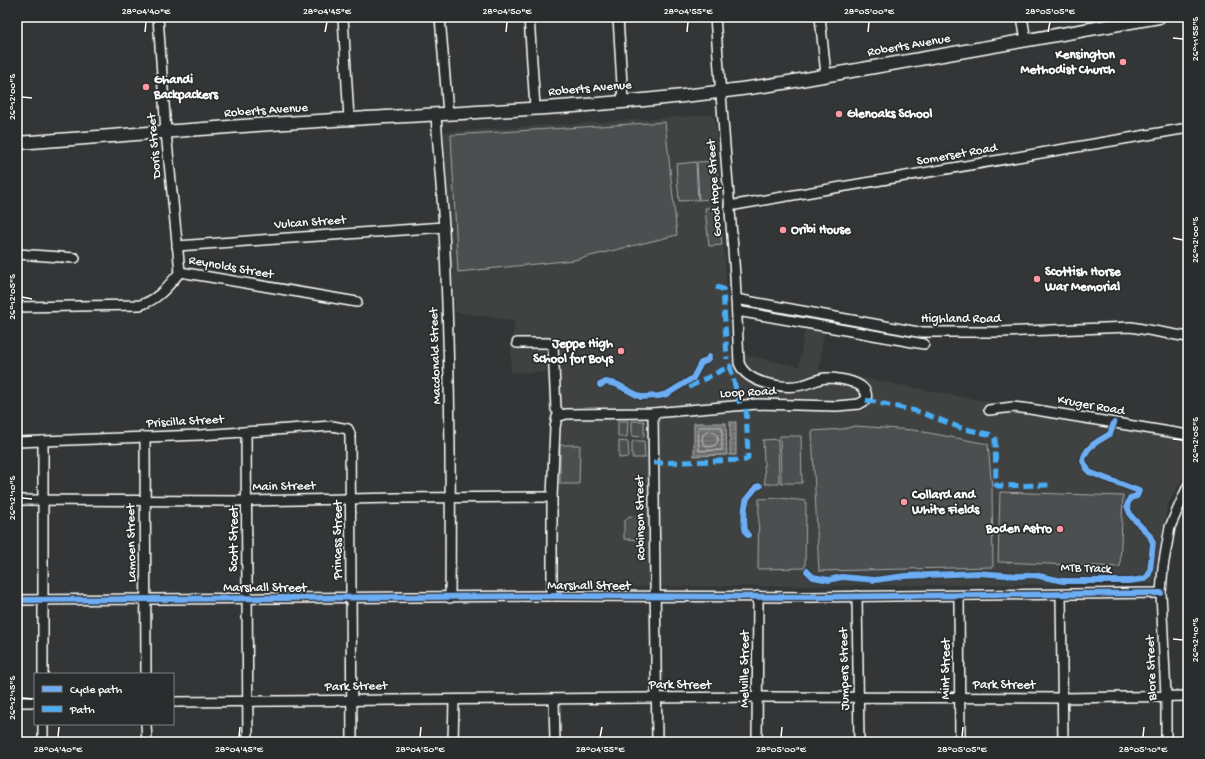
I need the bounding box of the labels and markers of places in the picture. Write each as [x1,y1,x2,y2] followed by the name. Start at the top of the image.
[1020,48,1116,78] place label: Kensington Methodist Church
[1118,57,1128,67] marker: Kensington Methodist Church
[153,73,219,104] place label: Ghandi Backpackers
[141,82,151,92] marker: Ghandi Backpackers
[847,107,933,122] place label: Glenoaks School
[834,109,844,119] marker: Glenoaks School
[791,223,852,238] place label: Oribi House
[778,225,788,235] marker: Oribi House
[1044,265,1122,295] place label: Scottish Horse War Memorial
[1032,274,1042,284] marker: Scottish Horse War Memorial
[533,337,614,367] place label: Jeppe High School for Boys
[616,346,626,356] marker: Jeppe High School for Boys
[911,488,981,518] place label: Collard and White Fields
[899,497,909,507] marker: Collard and White Fields
[985,522,1052,537] place label: Boden Astro
[1055,524,1065,534] marker: Boden Astro

